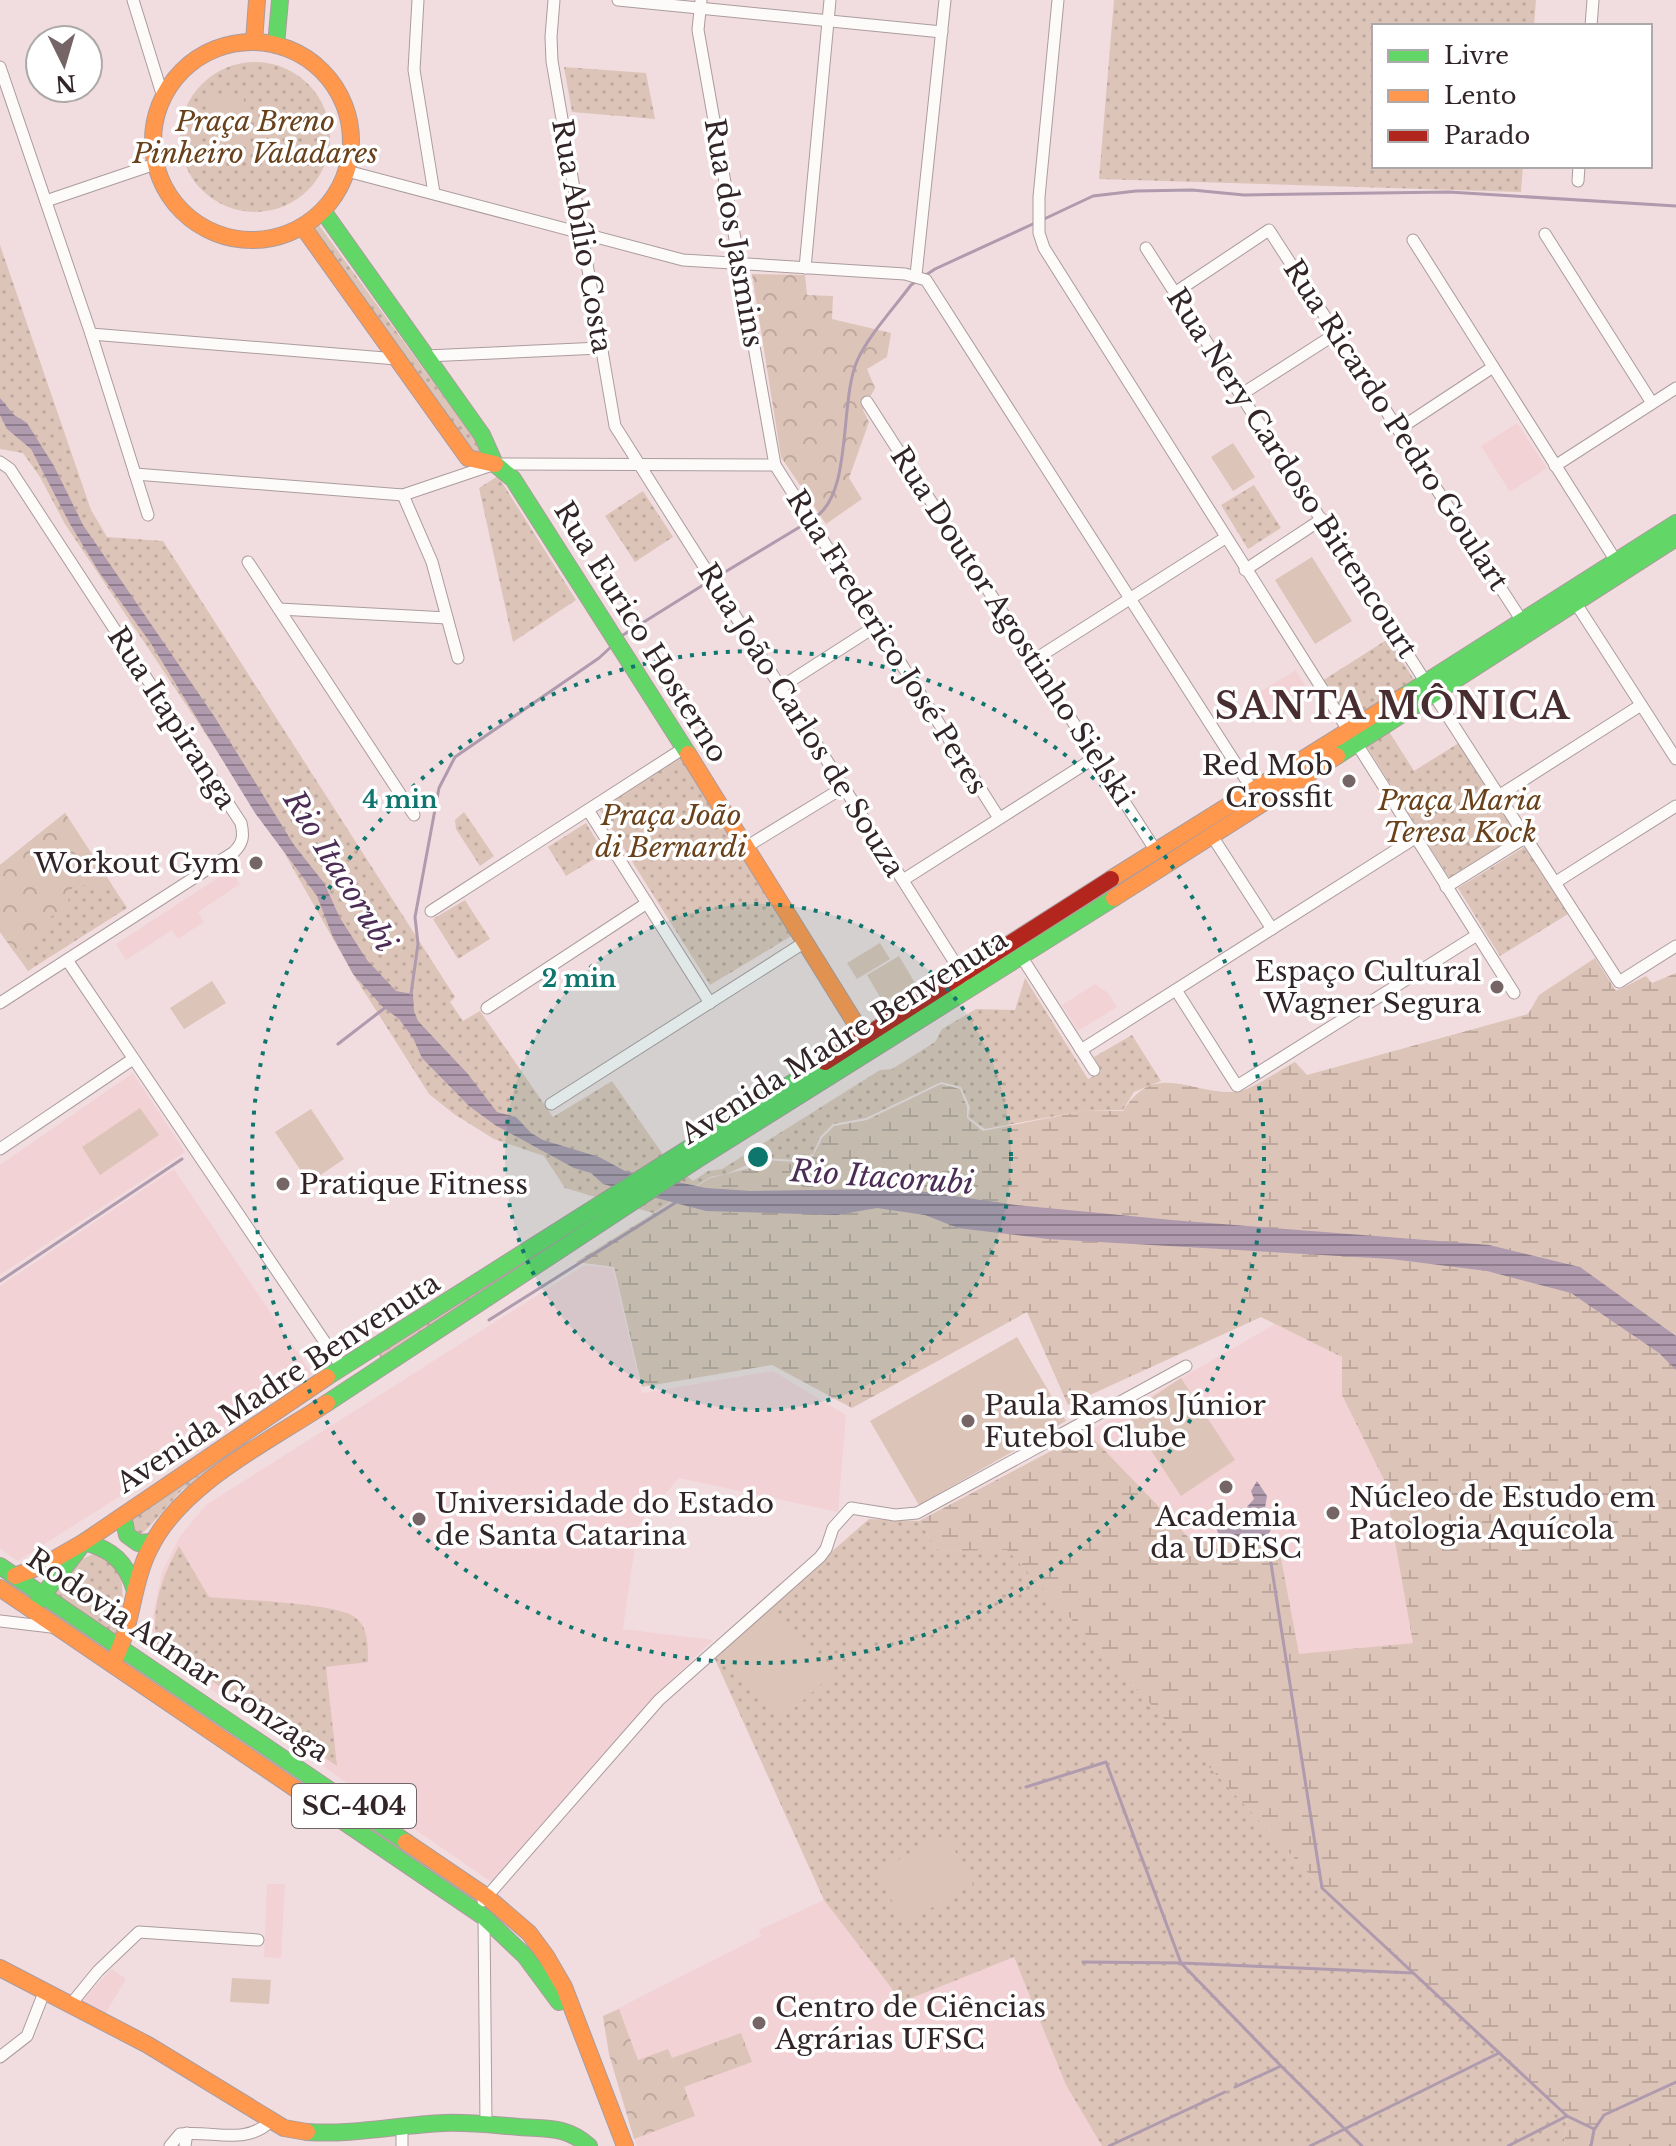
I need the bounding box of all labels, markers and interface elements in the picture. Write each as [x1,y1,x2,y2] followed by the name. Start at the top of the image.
[24,24,104,104] north arrow
[1372,24,1652,168] legend
[1444,41,1509,70] text: Livre
[54,69,77,98] text: N
[1444,81,1517,110] text: Lento
[131,104,378,171] park label: Praça Breno Pinheiro Valadares
[544,116,620,356] street label: Rua Abílio Costa
[697,116,771,350] street label: Rua dos Jasmins
[1444,121,1530,150] text: Parado
[1276,253,1516,597] street label: Rua Ricardo Pedro Goulart
[1159,282,1425,665] street label: Rua Nery Cardoso Bittencourt
[883,440,1141,812] street label: Rua Doutor Agostinho Sielski
[779,483,995,801] street label: Rua Frederico José Peres
[546,495,736,769] street label: Rua Eurico Hosterno
[690,557,912,884] street label: Rua João Carlos de Souza
[100,620,244,816] street label: Rua Itapiranga
[1215,683,1571,729] district label: SANTA MÔNICA
[1202,748,1333,815] place label: Red Mob Crossfit
[1340,772,1358,790] marker: Red Mob Crossfit
[275,783,405,959] water label: Rio Itacorubi
[1377,783,1542,850] park label: Praça Maria Teresa Kock
[363,785,438,814] text: 4 min
[595,798,747,865] park label: Praça João di Bernardi
[33,846,240,881] place label: Workout Gym
[247,854,265,872] marker: Workout Gym
[673,922,1014,1153] street label: Avenida Madre Benvenuta
[1254,954,1481,1021] place label: Espaço Cultural Wagner Segura
[542,964,617,993] text: 2 min
[1488,978,1506,996] marker: Espaço Cultural Wagner Segura
[744,1143,772,1171] centre of rings
[788,1152,975,1202] water label: Rio Itacorubi
[299,1167,528,1202] place label: Pratique Fitness
[274,1175,292,1193] marker: Pratique Fitness
[109,1265,447,1501] street label: Avenida Madre Benvenuta
[984,1388,1267,1455] place label: Paula Ramos Júnior Futebol Clube
[959,1412,977,1430] marker: Paula Ramos Júnior Futebol Clube
[1217,1478,1235,1496] marker: Academia da UDESC
[1349,1480,1656,1547] place label: Núcleo de Estudo em Patologia Aquícola
[435,1486,774,1553] place label: Universidade do Estado de Santa Catarina
[1150,1499,1302,1566] place label: Academia da UDESC
[1324,1504,1342,1522] marker: Núcleo de Estudo em Patologia Aquícola
[410,1510,428,1528] marker: Universidade do Estado de Santa Catarina
[20,1541,336,1770] street label: Rodovia Admar Gonzaga
[292,1784,416,1828] road number: SC-404
[774,1990,1046,2057] place label: Centro de Ciências Agrárias UFSC
[750,2014,768,2032] marker: Centro de Ciências Agrárias UFSC

